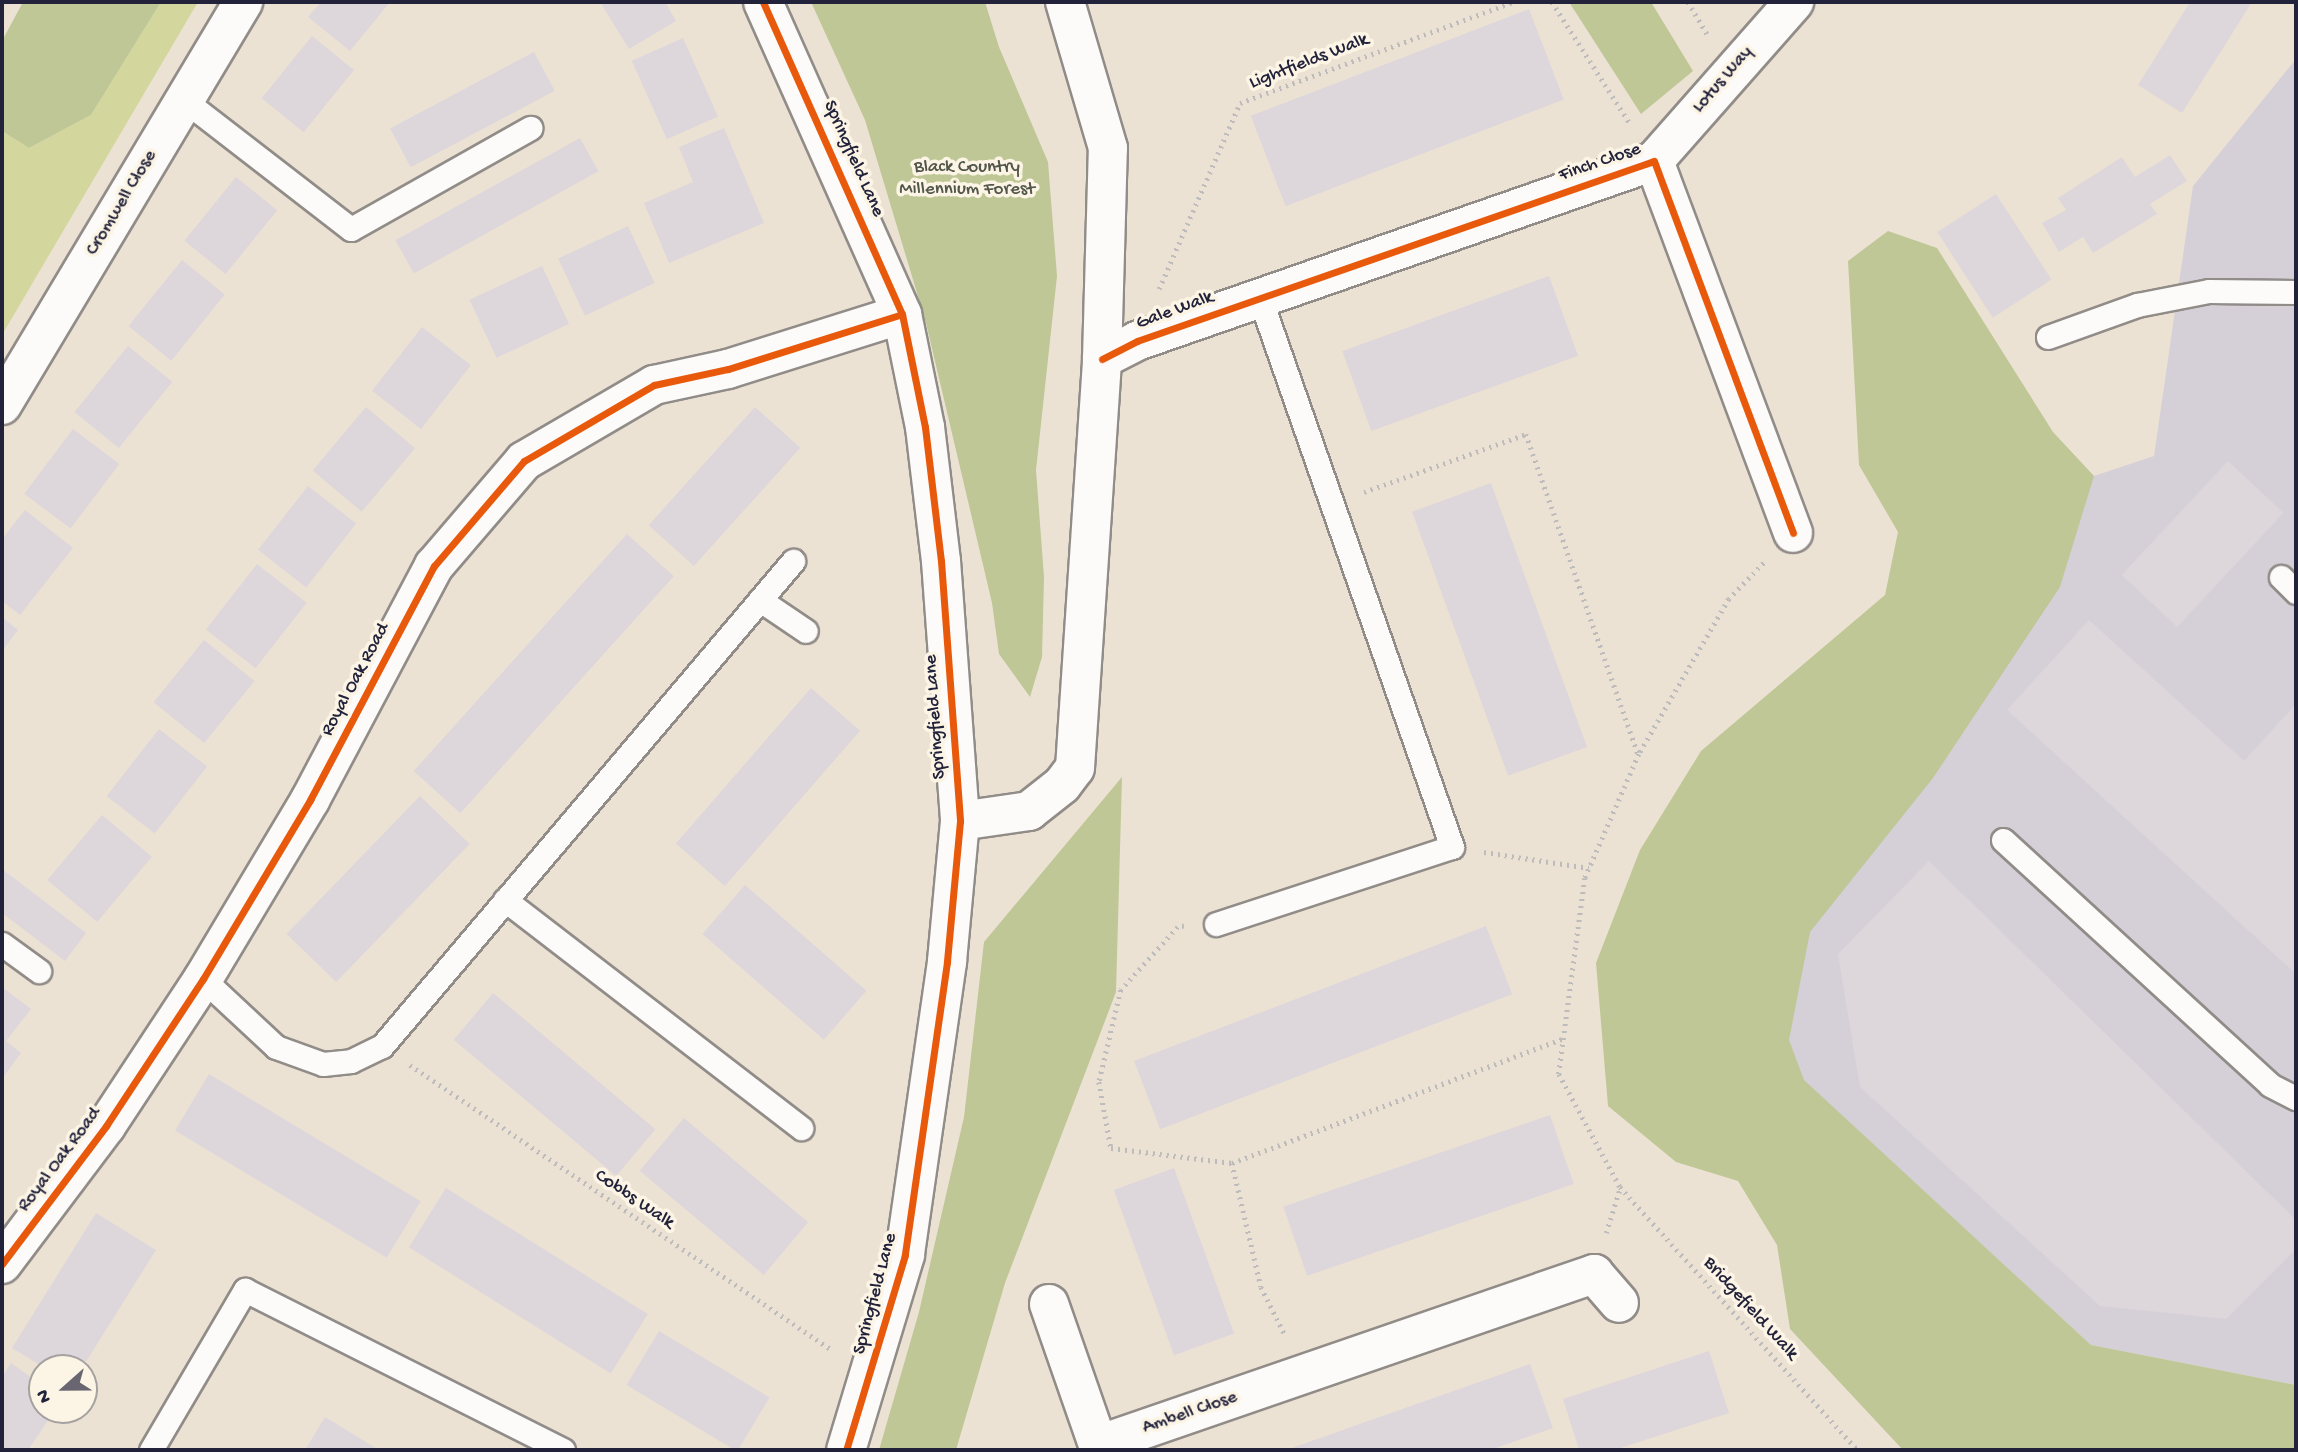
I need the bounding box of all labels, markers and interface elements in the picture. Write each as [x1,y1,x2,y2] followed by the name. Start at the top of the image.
[1246,29,1372,95] street label: Lightfields Walk
[1688,42,1758,118] street label: Lotus Way
[817,97,889,221] street label: Springfield Lane
[1556,138,1644,188] street label: Finch Close
[82,146,162,260] street label: Cromwell Close
[899,157,1035,201] park label: Black Country Millennium Forest
[1133,287,1217,335] street label: Gale Walk
[317,620,395,740] street label: Royal Oak Road
[920,654,952,780] street label: Springfield Lane
[13,1103,107,1217] street label: Royal Oak Road
[590,1165,678,1235] street label: Cobbs Walk
[849,1231,903,1357] street label: Springfield Lane
[1698,1253,1802,1365] street label: Bridgefield Walk
[28,1354,98,1424] north arrow
[32,1386,58,1406] text: N
[1140,1386,1240,1440] street label: Ambell Close

